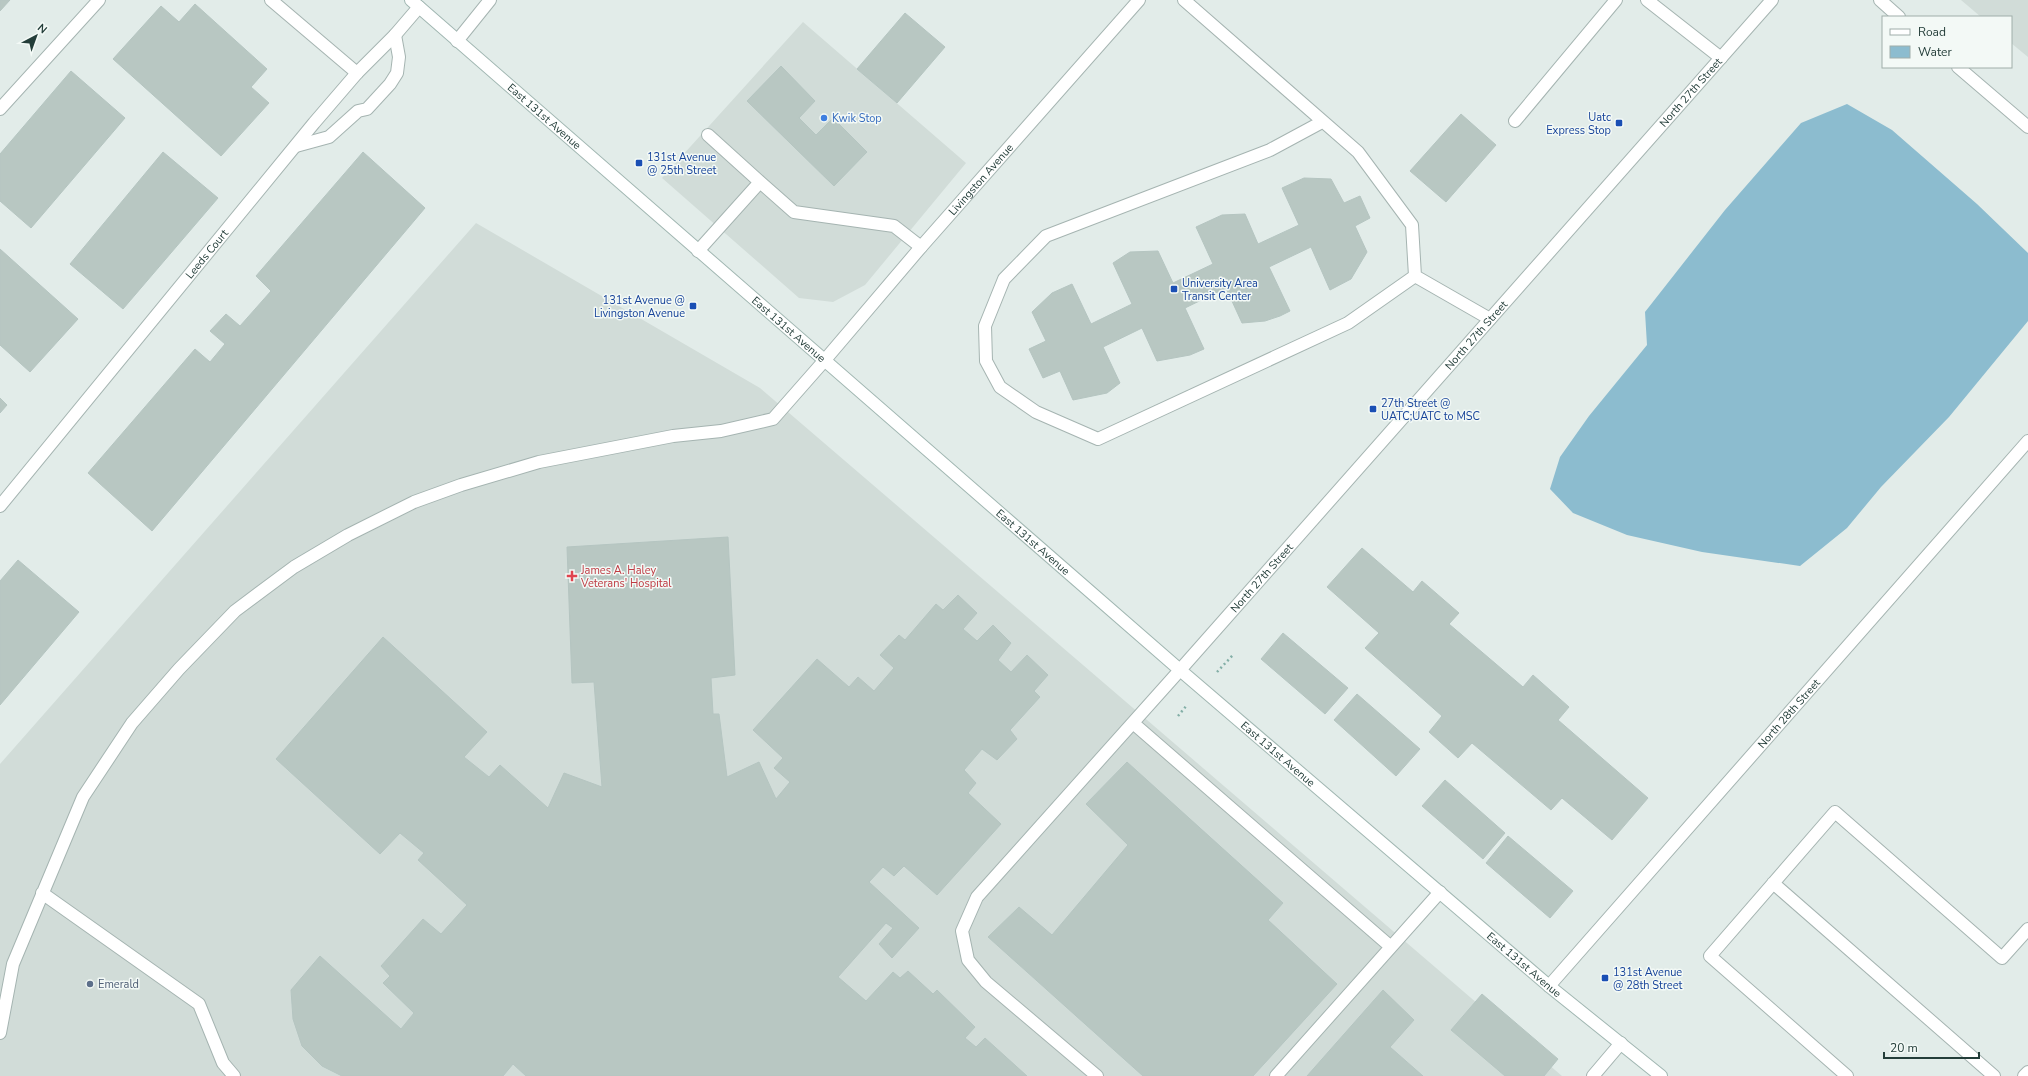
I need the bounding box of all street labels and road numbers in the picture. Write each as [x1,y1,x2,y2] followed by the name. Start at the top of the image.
[1656,55,1726,130] street label: North 27th Street
[504,80,584,153] street label: East 131st Avenue
[945,140,1017,219] street label: Livingston Avenue
[182,226,232,282] street label: Leeds Court
[748,293,829,366] street label: East 131st Avenue
[1442,297,1511,373] street label: North 27th Street
[993,506,1073,579] street label: East 131st Avenue
[1227,540,1297,616] street label: North 27th Street
[1754,676,1824,752] street label: North 28th Street
[1237,718,1318,790] street label: East 131st Avenue
[1483,929,1564,1001] street label: East 131st Avenue

